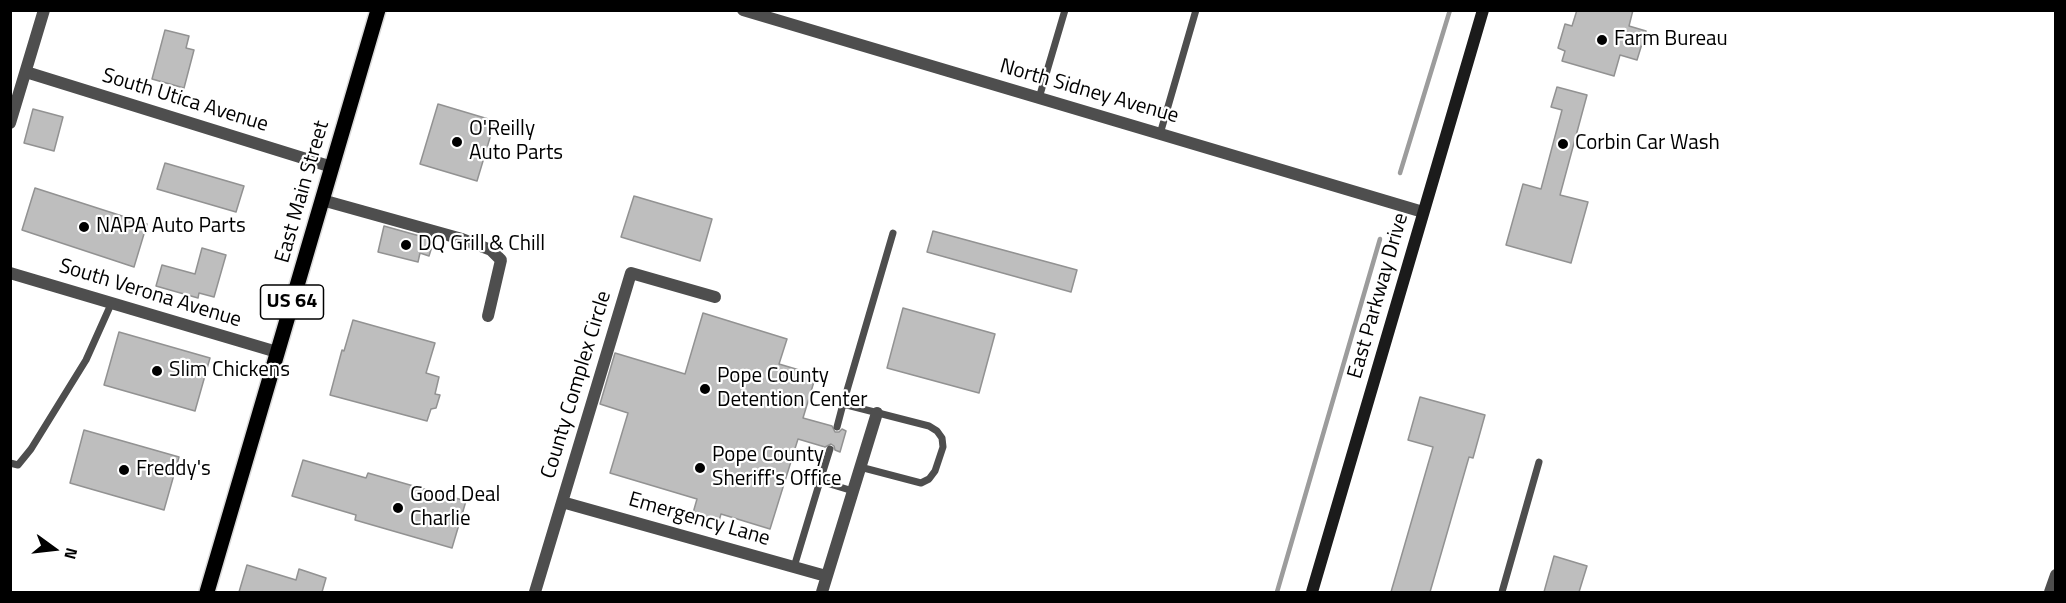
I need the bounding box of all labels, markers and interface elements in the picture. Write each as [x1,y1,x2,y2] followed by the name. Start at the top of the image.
[1614,27,1728,53] place label: Farm Bureau
[1595,33,1609,47] marker: Farm Bureau
[997,54,1181,130] street label: North Sidney Avenue
[99,64,271,138] street label: South Utica Avenue
[469,117,563,167] place label: O'Reilly Auto Parts
[271,118,335,266] street label: East Main Street
[1575,131,1720,157] place label: Corbin Car Wash
[450,135,464,149] marker: O'Reilly Auto Parts
[1556,137,1570,151] marker: Corbin Car Wash
[1343,210,1415,382] street label: East Parkway Drive
[96,214,246,240] place label: NAPA Auto Parts
[77,220,91,234] marker: NAPA Auto Parts
[418,232,545,258] place label: DQ Grill & Chill
[399,238,413,252] marker: DQ Grill & Chill
[56,254,244,334] street label: South Verona Avenue
[260,285,324,319] road number: US 64
[536,288,618,482] street label: County Complex Circle
[169,358,290,384] place label: Slim Chickens
[150,364,164,378] marker: Slim Chickens
[717,364,868,414] place label: Pope County Detention Center
[698,382,712,396] marker: Pope County Detention Center
[712,443,842,493] place label: Pope County Sheriff's Office
[136,457,211,483] place label: Freddy's
[693,461,707,475] marker: Pope County Sheriff's Office
[117,463,131,477] marker: Freddy's
[410,483,500,533] place label: Good Deal Charlie
[625,488,773,552] street label: Emergency Lane
[391,501,405,515] marker: Good Deal Charlie
[24,519,84,579] north arrow
[58,545,84,562] text: N

